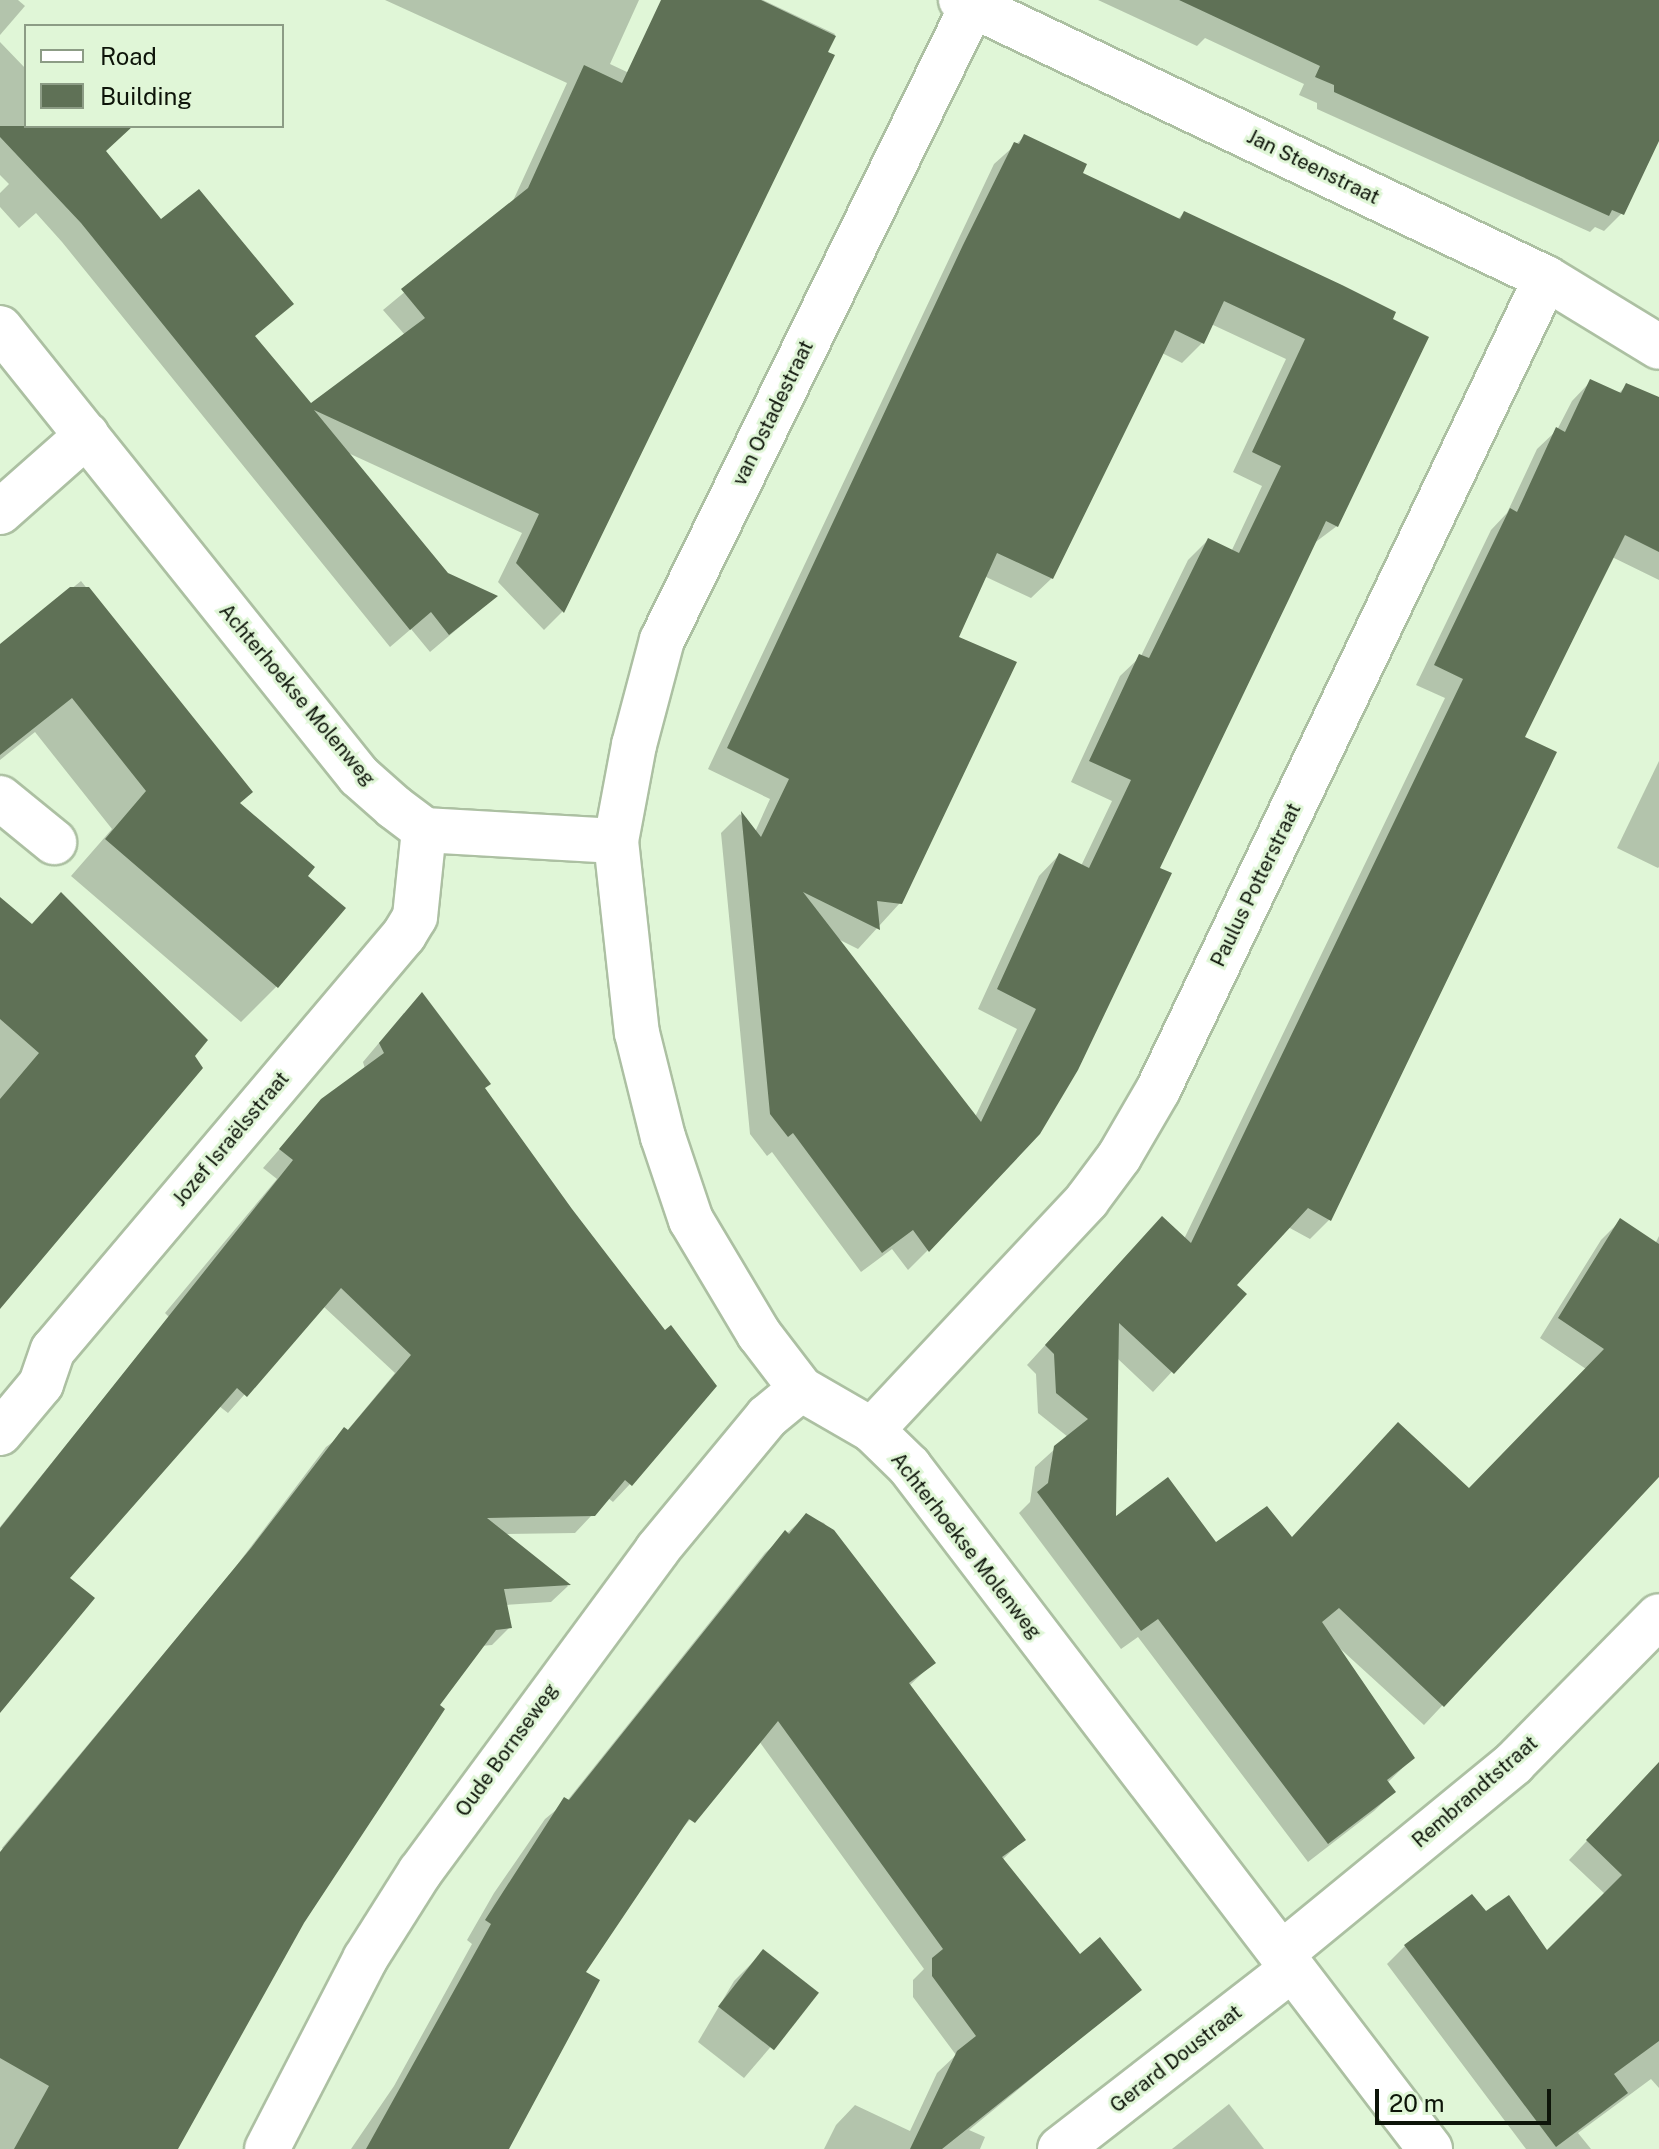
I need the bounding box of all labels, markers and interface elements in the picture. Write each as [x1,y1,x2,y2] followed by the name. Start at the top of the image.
[24,24,284,128] legend
[100,42,157,70] text: Road
[100,82,192,110] text: Building
[1243,125,1383,209] street label: Jan Steenstraat
[728,337,818,489] street label: van Ostadestraat
[214,599,380,791] street label: Achterhoekse Molenweg
[1206,799,1306,971] street label: Paulus Potterstraat
[168,1067,294,1211] street label: Jozef Israëlsstraat
[886,1448,1046,1644] street label: Achterhoekse Molenweg
[451,1679,563,1821] street label: Oude Bornseweg
[1407,1731,1543,1853] street label: Rembrandtstraat
[1105,2000,1247,2118] street label: Gerard Doustraat
[1379,2073,1555,2123] scale bar
[1389,2089,1445,2117] text: 20 m

